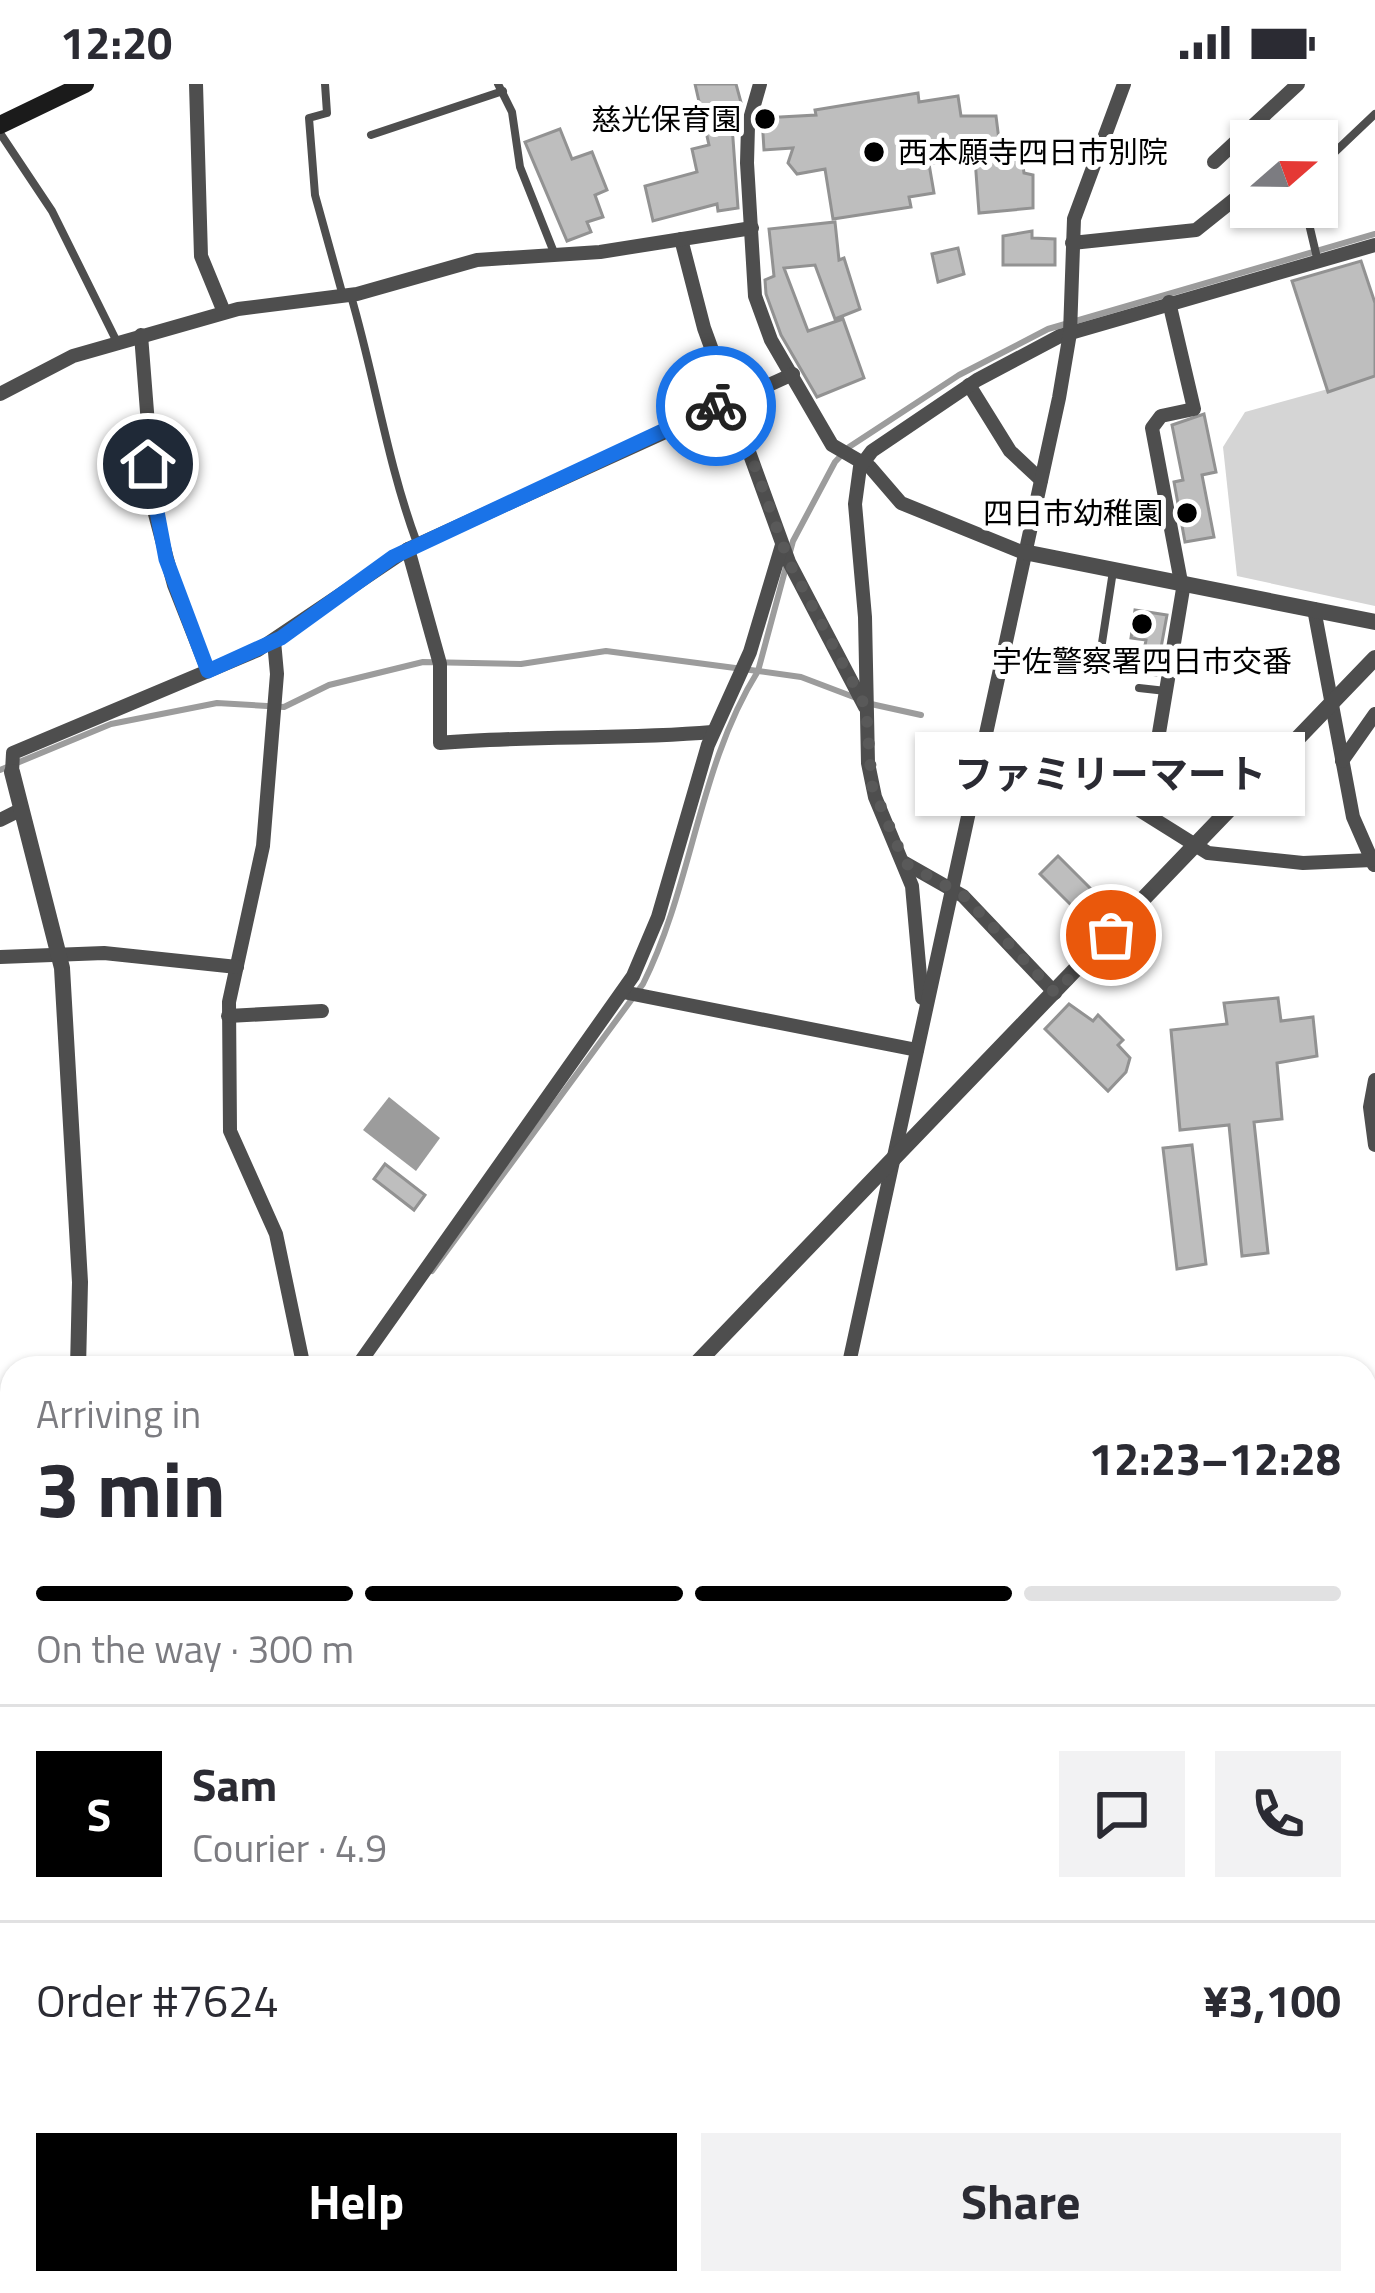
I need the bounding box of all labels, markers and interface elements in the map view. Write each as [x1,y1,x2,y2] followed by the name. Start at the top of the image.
[60,8,172,76] text: 12:20
[591,96,741,142] place label: 慈光保育園
[752,106,778,132] marker: 慈光保育園
[1230,120,1338,228] north arrow
[1230,120,1338,228] map controls
[898,129,1168,175] place label: 西本願寺四日市別院
[861,139,887,165] marker: 西本願寺四日市別院
[656,346,776,466] courier
[683,373,749,439] icon: bike
[97,413,199,515] pin
[115,431,181,497] icon: home
[983,490,1163,536] place label: 四日市幼稚園
[1174,500,1200,526] marker: 四日市幼稚園
[1129,611,1155,637] marker: 宇佐警察署四日市交番
[992,638,1292,684] place label: 宇佐警察署四日市交番
[916,731,1306,815] callout: ファミリーマート
[954,744,1266,803] text: ファミリーマート
[1060,884,1162,986] pin
[1078,902,1144,968] icon: bag
[36,1384,201,1443] text: Arriving in
[1089,1424,1341,1492] text: 12:23–12:28
[36,1429,226,1547] text: 3 min
[36,1619,354,1678] text: On the way · 300 m
[192,1750,277,1818] text: Sam
[1059,1751,1185,1877] button: chat
[1215,1751,1341,1877] button: phone
[87,1780,111,1848] text: S
[192,1818,387,1877] text: Courier · 4.9
[36,1966,279,2034] text: Order #7624
[1203,1966,1341,2034] text: ¥3,100
[36,2133,677,2271] button: Help
[701,2133,1341,2271] button: Share

